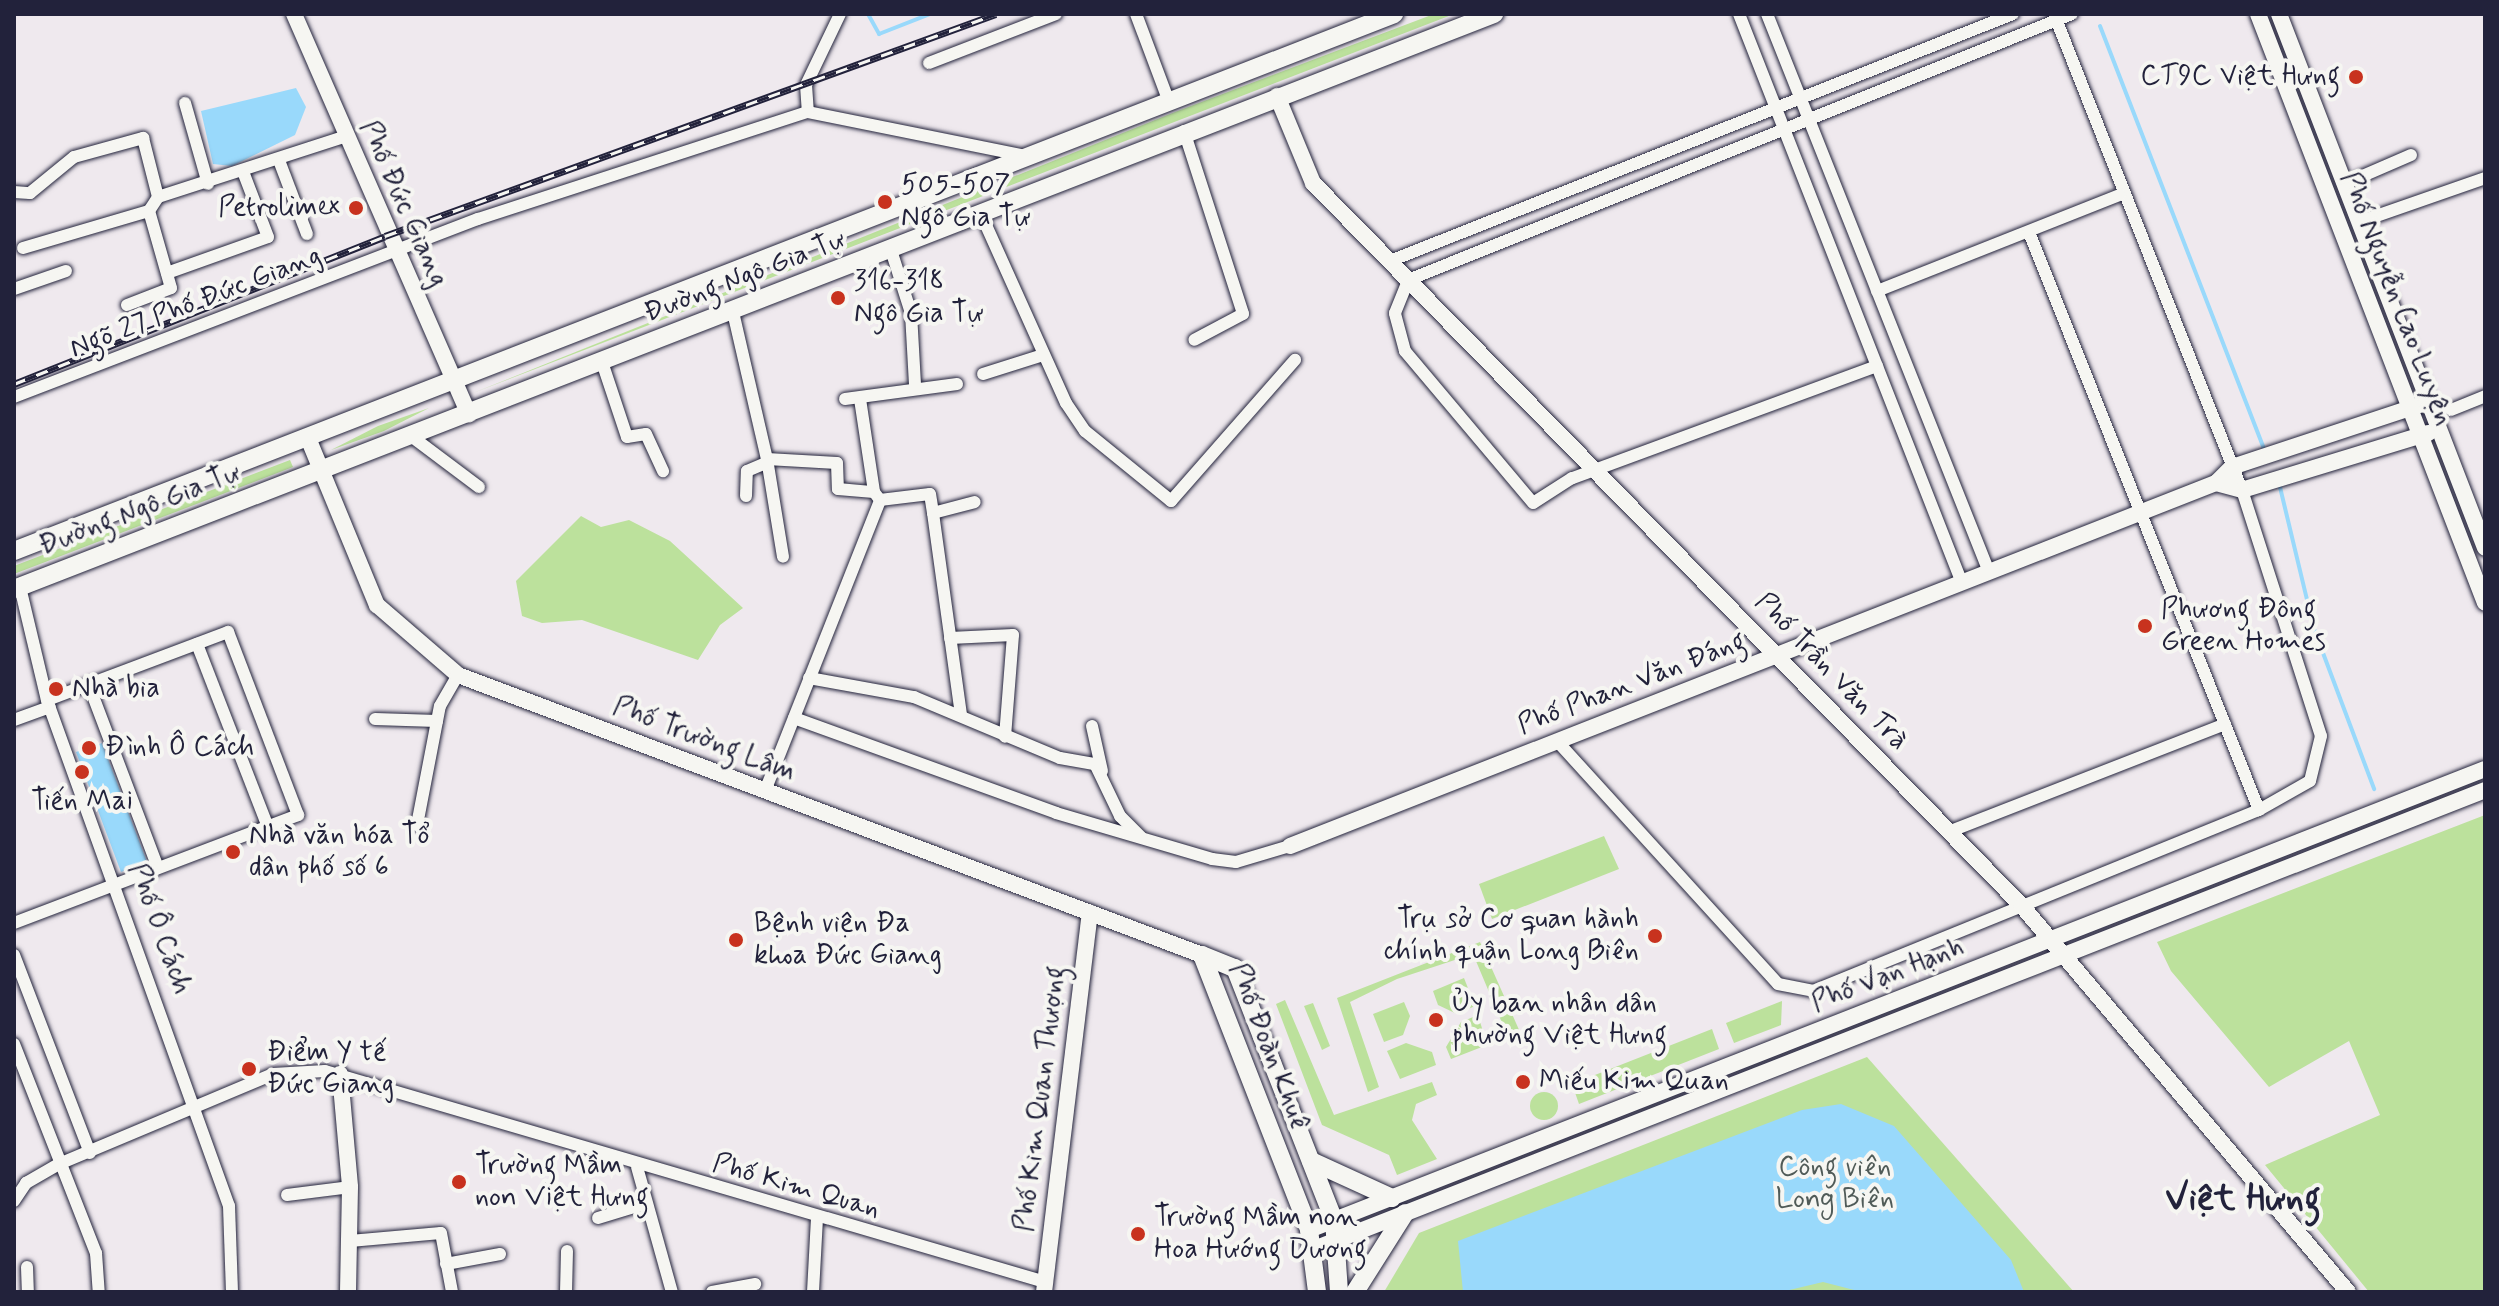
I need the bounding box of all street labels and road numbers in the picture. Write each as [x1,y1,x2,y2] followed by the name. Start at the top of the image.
[352,118,454,290] street label: Phố Đức Giang
[2332,168,2460,430] street label: Phố Nguyễn Cao Luyện
[639,223,851,331] street label: Đường Ngô Gia Tự
[68,240,324,366] street label: Ngõ 27 Phố Đức Giang
[34,456,246,564] street label: Đường Ngô Gia Tự
[1749,588,1913,756] street label: Phố Trần Văn Trà
[1514,625,1750,743] street label: Phố Phan Văn Đáng
[608,690,800,790] street label: Phố Trường Lâm
[120,859,198,999] street label: Phố Ô Cách
[1806,931,1970,1021] street label: Phố Vạn Hạnh
[1220,957,1316,1137] street label: Phố Đoàn Khuê
[1008,964,1074,1234] street label: Phố Kim Quan Thượng
[708,1147,884,1227] street label: Phố Kim Quan

